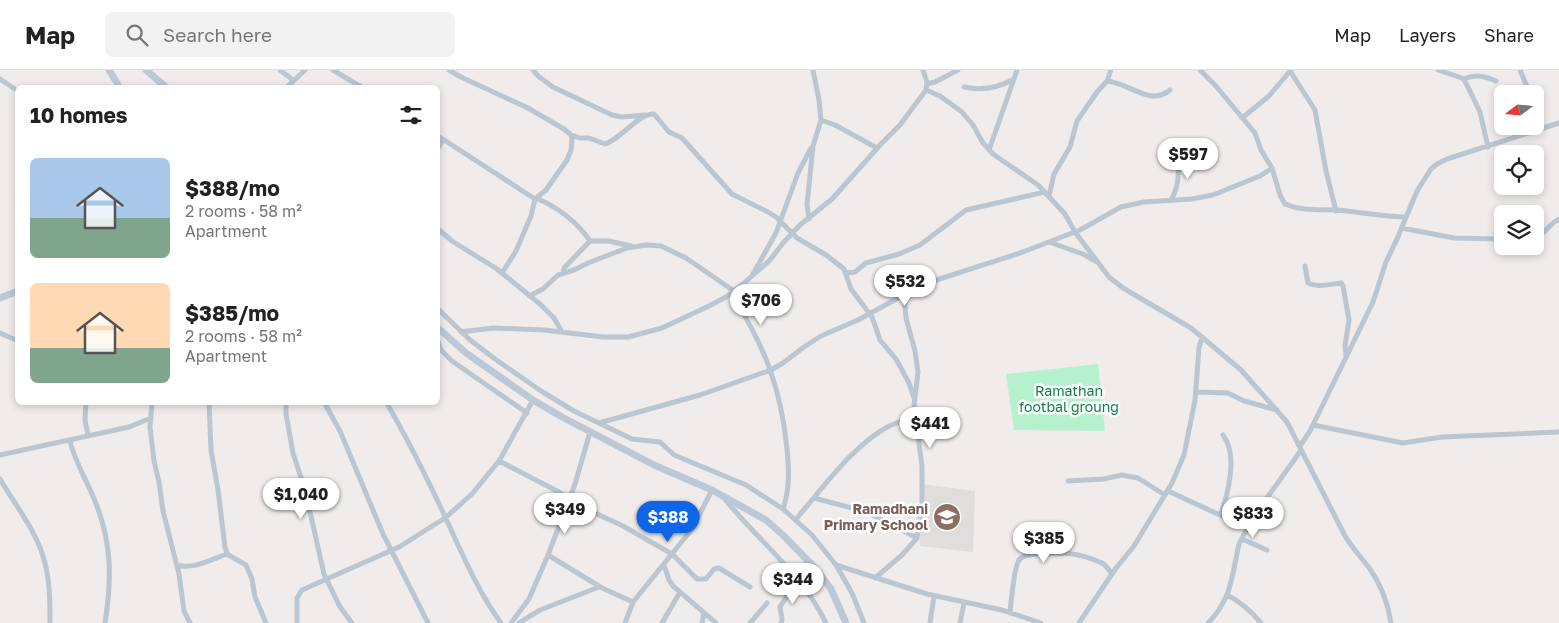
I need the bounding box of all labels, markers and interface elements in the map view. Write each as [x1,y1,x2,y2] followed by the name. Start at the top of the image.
[105,12,455,57] search box
[25,20,75,49] text: Map
[123,21,151,49] icon: search
[163,23,272,46] text: Search here
[1334,24,1371,46] text: Map
[1399,24,1456,46] text: Layers
[1484,24,1534,46] text: Share
[1494,85,1544,135] north arrow
[1494,85,1544,255] map controls
[397,101,425,129] icon: filters
[30,102,128,128] text: 10 homes
[1158,138,1218,180] pin: $597
[1168,144,1208,164] text: $597
[1494,145,1544,195] button: locate
[185,175,280,201] text: $388/mo
[70,178,130,238] icon: home
[185,201,302,221] text: 2 rooms · 58 m²
[1494,205,1544,255] button: layers
[185,221,267,241] text: Apartment
[875,264,935,307] pin: $532
[885,271,925,291] text: $532
[731,284,791,326] pin: $706
[741,290,781,310] text: $706
[185,300,279,326] text: $385/mo
[70,303,130,363] icon: home
[185,326,302,346] text: 2 rooms · 58 m²
[185,346,267,366] text: Apartment
[1019,382,1119,415] park label: Ramathan footbal groung
[900,406,960,449] pin: $441
[911,413,949,433] text: $441
[260,478,342,520] pin: $1,040
[274,484,328,504] text: $1,040
[535,492,595,535] pin: $349
[1223,496,1283,539] pin: $833
[545,499,585,519] text: $349
[638,500,698,543] pin: $388
[824,500,928,533] place label: Ramadhani Primary School
[932,502,962,532] school or university icon: Ramadhani Primary School
[1233,503,1273,523] text: $833
[648,507,688,527] text: $388
[1014,522,1074,564] pin: $385
[1024,528,1064,548] text: $385
[763,562,823,605] pin: $344
[773,569,813,589] text: $344

